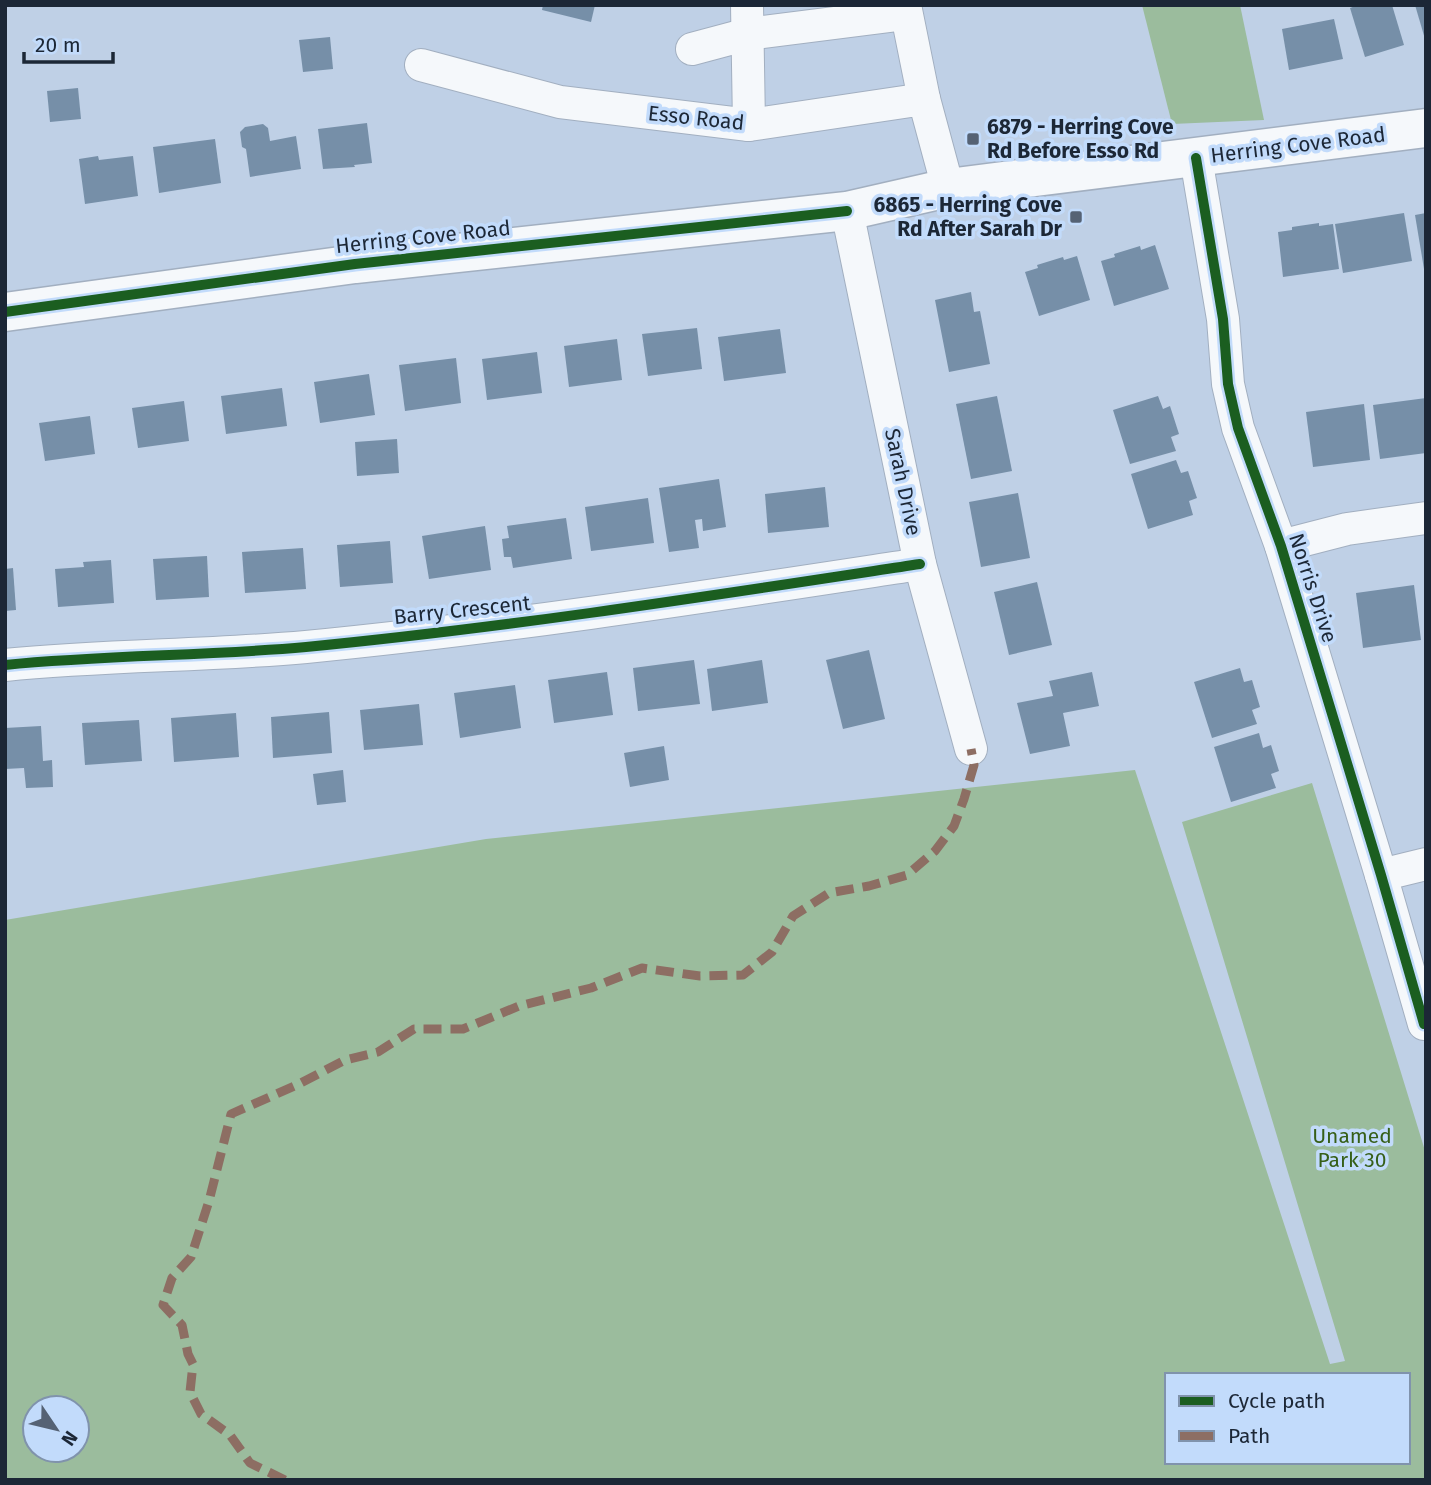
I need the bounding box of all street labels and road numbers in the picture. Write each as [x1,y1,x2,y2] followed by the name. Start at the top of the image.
[647,100,745,136] street label: Esso Road
[1209,121,1387,169] street label: Herring Cove Road
[334,215,512,259] street label: Herring Cove Road
[879,426,927,538] street label: Sarah Drive
[1283,530,1343,646] street label: Norris Drive
[392,590,532,630] street label: Barry Crescent

